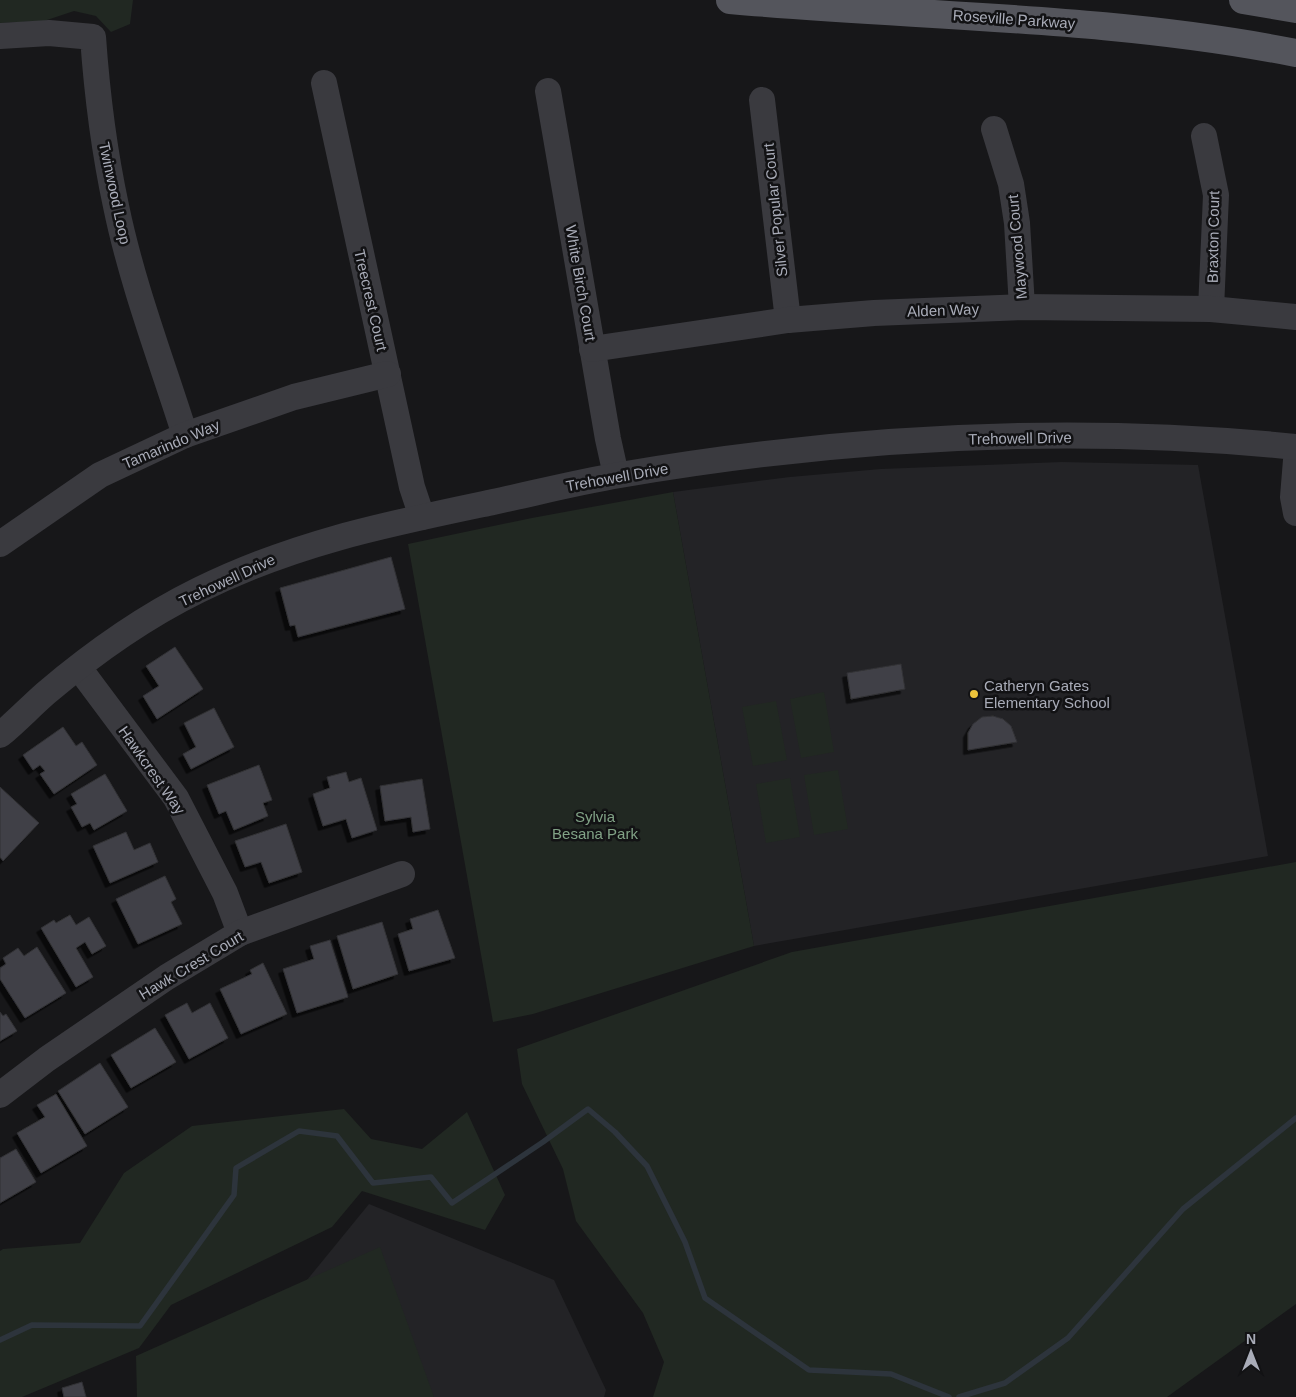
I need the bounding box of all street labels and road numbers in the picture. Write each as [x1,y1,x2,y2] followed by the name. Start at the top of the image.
[952,6,1076,32] street label: Roseville Parkway
[96,140,134,246] street label: Twinwood Loop
[759,142,790,278] street label: Silver Popular Court
[1204,190,1222,283] street label: Braxton Court
[1004,193,1030,300] street label: Maywood Court
[562,224,600,343] street label: White Birch Court
[351,248,391,353] street label: Treecrest Court
[907,300,980,320] street label: Alden Way
[120,416,222,472] street label: Tamarindo Way
[968,429,1072,447] street label: Trehowell Drive
[564,460,670,494] street label: Trehowell Drive
[176,550,278,610] street label: Trehowell Drive
[115,723,189,818] street label: Hawkcrest Way
[136,927,247,1003] street label: Hawk Crest Court

